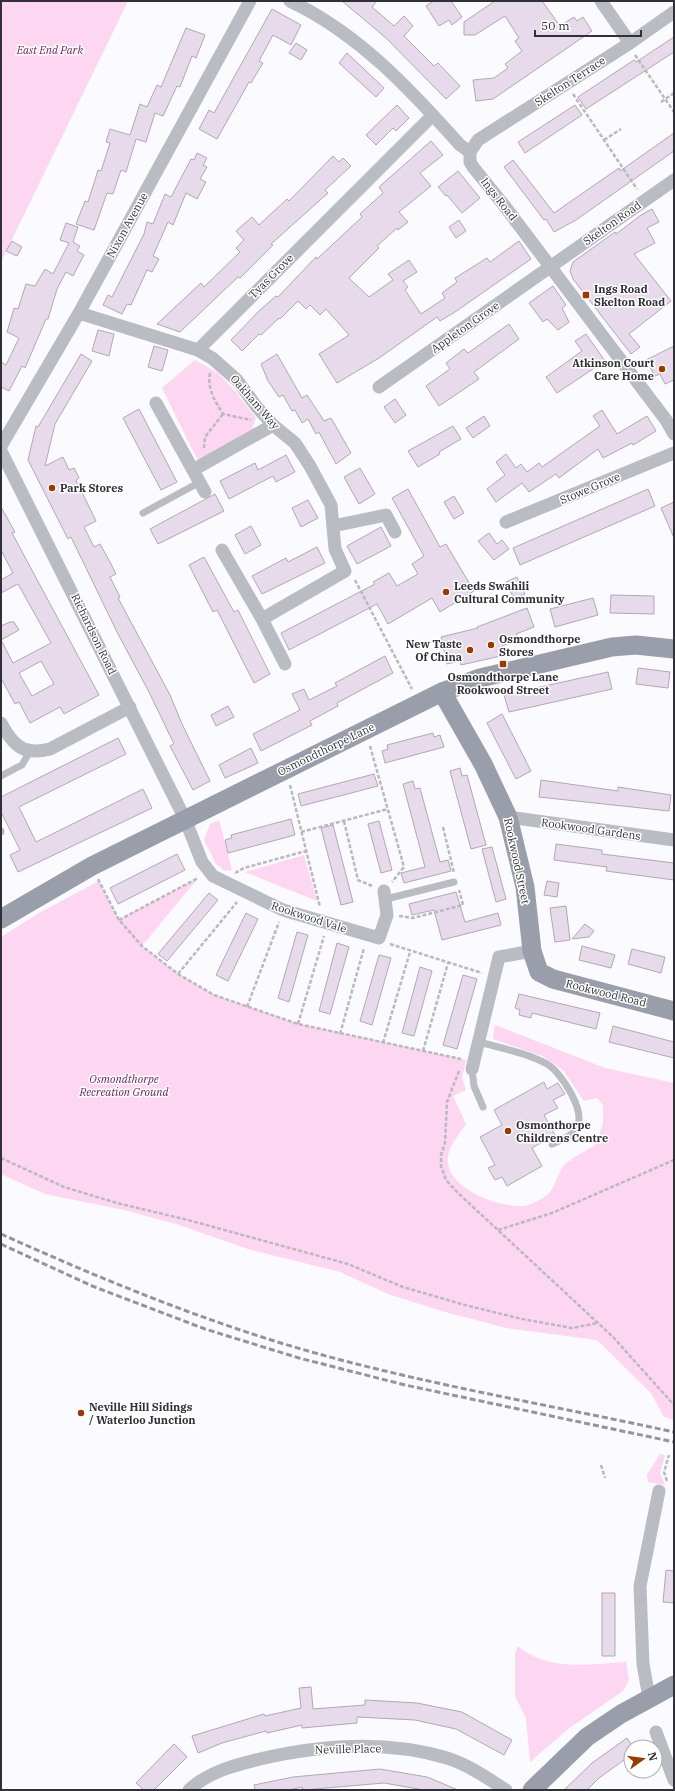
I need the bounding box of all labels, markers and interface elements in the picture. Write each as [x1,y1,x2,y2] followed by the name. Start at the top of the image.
[535,12,641,38] scale bar
[541,18,570,33] text: 50 m
[16,43,83,57] park label: East End Park
[532,53,608,109] street label: Skelton Terrace
[478,175,520,224] street label: Ings Road
[103,190,151,260] street label: Nixon Avenue
[580,198,644,248] street label: Skelton Road
[246,251,296,301] street label: Tyas Grove
[594,282,665,309] place label: Ings Road Skelton Road
[581,290,591,300] marker: Ings Road Skelton Road
[428,298,502,356] street label: Appleton Grove
[572,356,654,383] place label: Atkinson Court Care Home
[657,364,667,374] marker: Atkinson Court Care Home
[227,372,283,432] street label: Oakham Way
[558,469,622,507] street label: Stowe Grove
[60,481,123,495] place label: Park Stores
[47,483,57,493] marker: Park Stores
[454,579,565,606] place label: Leeds Swahili Cultural Community
[441,587,451,597] marker: Leeds Swahili Cultural Community
[68,591,120,677] street label: Richardson Road
[499,632,581,659] place label: Osmondthorpe Stores
[406,637,462,664] place label: New Taste Of China
[486,640,496,650] marker: Osmondthorpe Stores
[465,645,475,655] marker: New Taste Of China
[498,659,508,669] marker: Osmondthorpe Lane Rookwood Street
[448,670,558,697] place label: Osmondthorpe Lane Rookwood Street
[275,719,377,779] street label: Osmondthorpe Lane
[540,815,642,843] street label: Rookwood Gardens
[501,817,533,905] street label: Rookwood Street
[270,898,348,936] street label: Rookwood Vale
[564,976,648,1010] street label: Rookwood Road
[78,1072,170,1099] park label: Osmondthorpe Recreation Ground
[516,1118,608,1145] place label: Osmonthorpe Childrens Centre
[503,1126,513,1136] marker: Osmonthorpe Childrens Centre
[89,1400,196,1427] place label: Neville Hill Sidings / Waterloo Junction
[76,1408,86,1418] marker: Neville Hill Sidings / Waterloo Junction
[623,1739,663,1779] north arrow
[315,1741,381,1757] street label: Neville Place
[645,1751,661,1763] text: N

